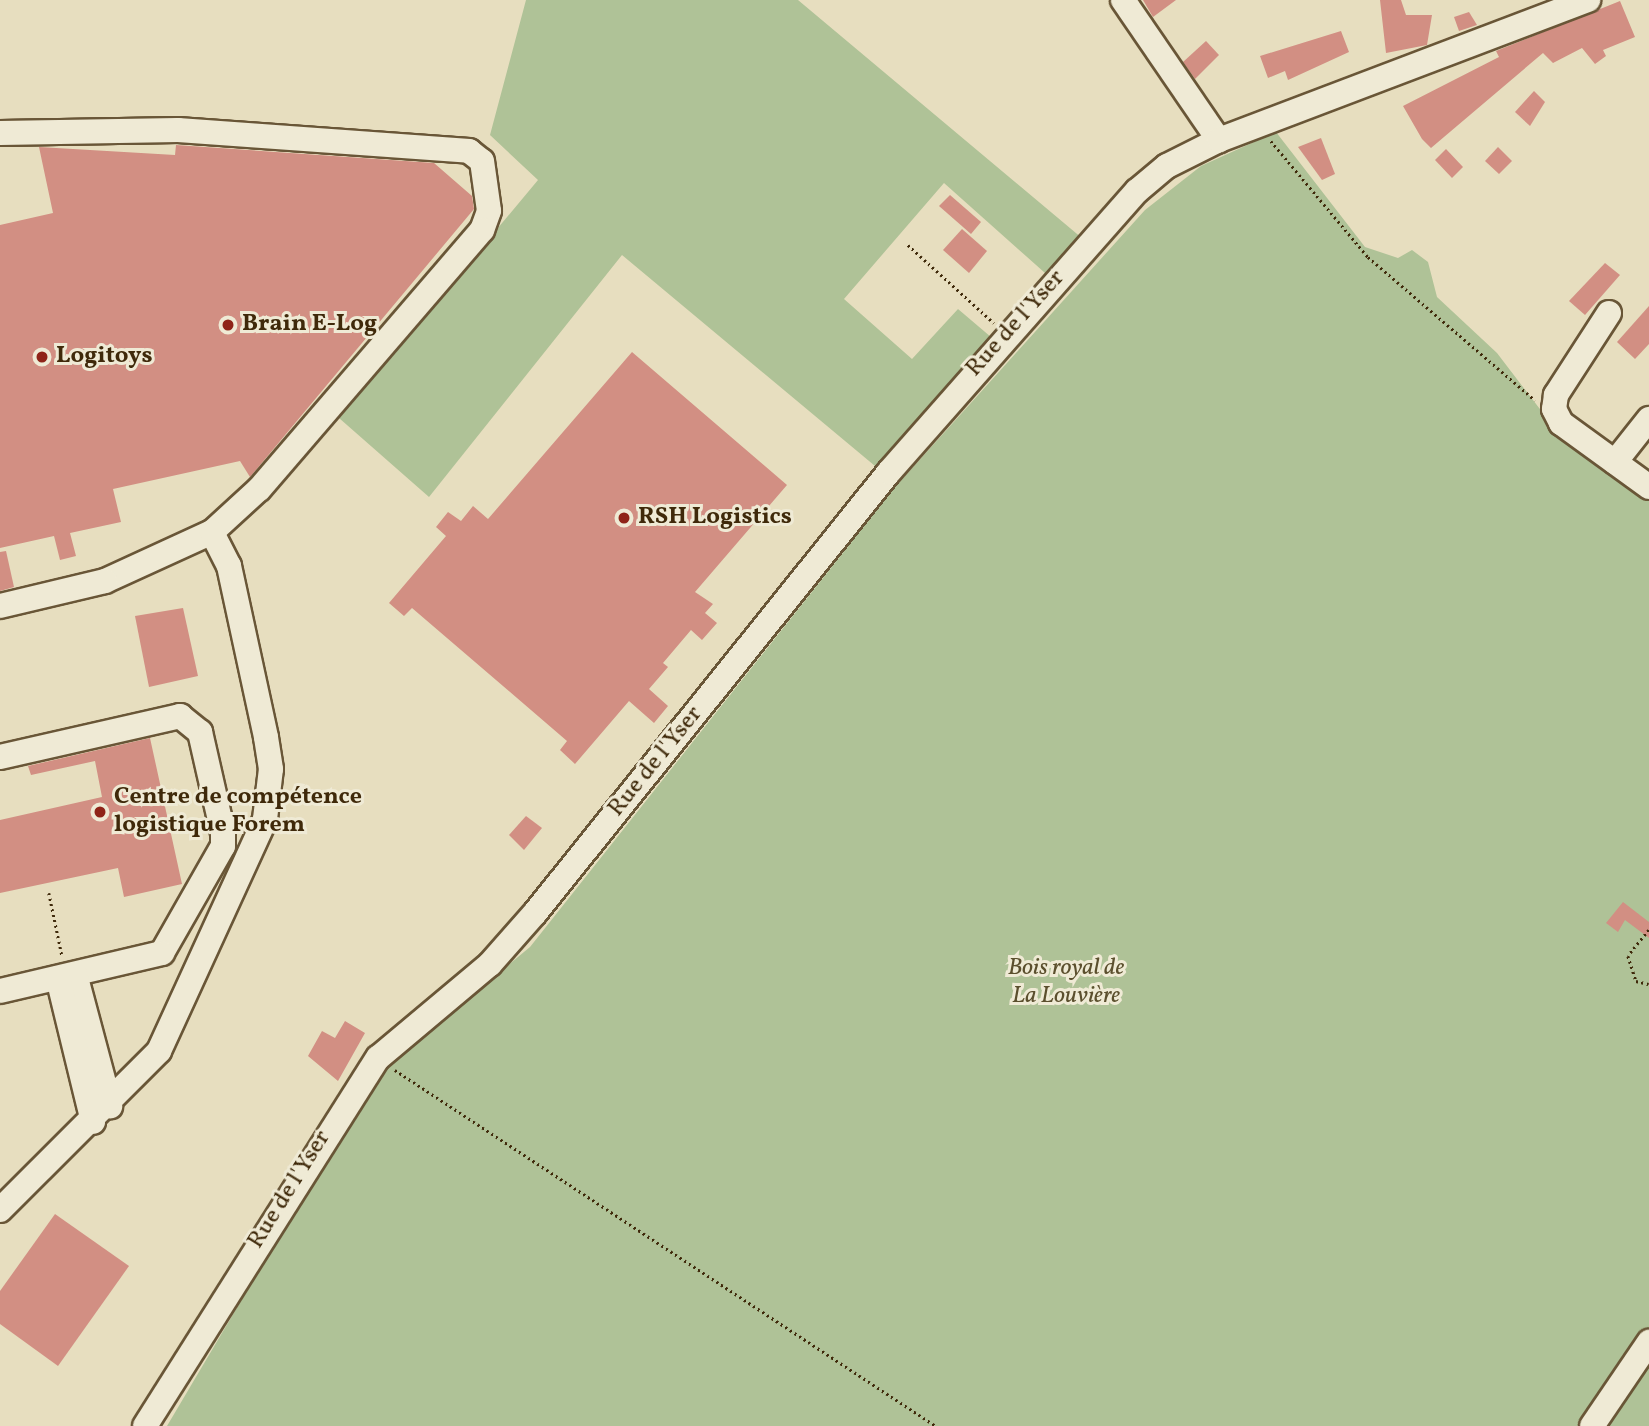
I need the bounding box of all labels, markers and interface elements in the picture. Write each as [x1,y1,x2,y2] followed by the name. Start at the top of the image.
[961,265,1071,383] street label: Rue de l'Yser
[242,311,377,339] place label: Brain E-Log
[220,317,236,333] marker: Brain E-Log
[56,343,153,371] place label: Logitoys
[34,349,50,365] marker: Logitoys
[638,504,792,532] place label: RSH Logistics
[616,510,632,526] marker: RSH Logistics
[603,701,709,823] street label: Rue de l'Yser
[114,784,362,840] place label: Centre de compétence logistique Forem
[92,804,108,820] marker: Centre de compétence logistique Forem
[1008,955,1124,1011] park label: Bois royal de La Louvière
[242,1126,338,1254] street label: Rue de l'Yser

